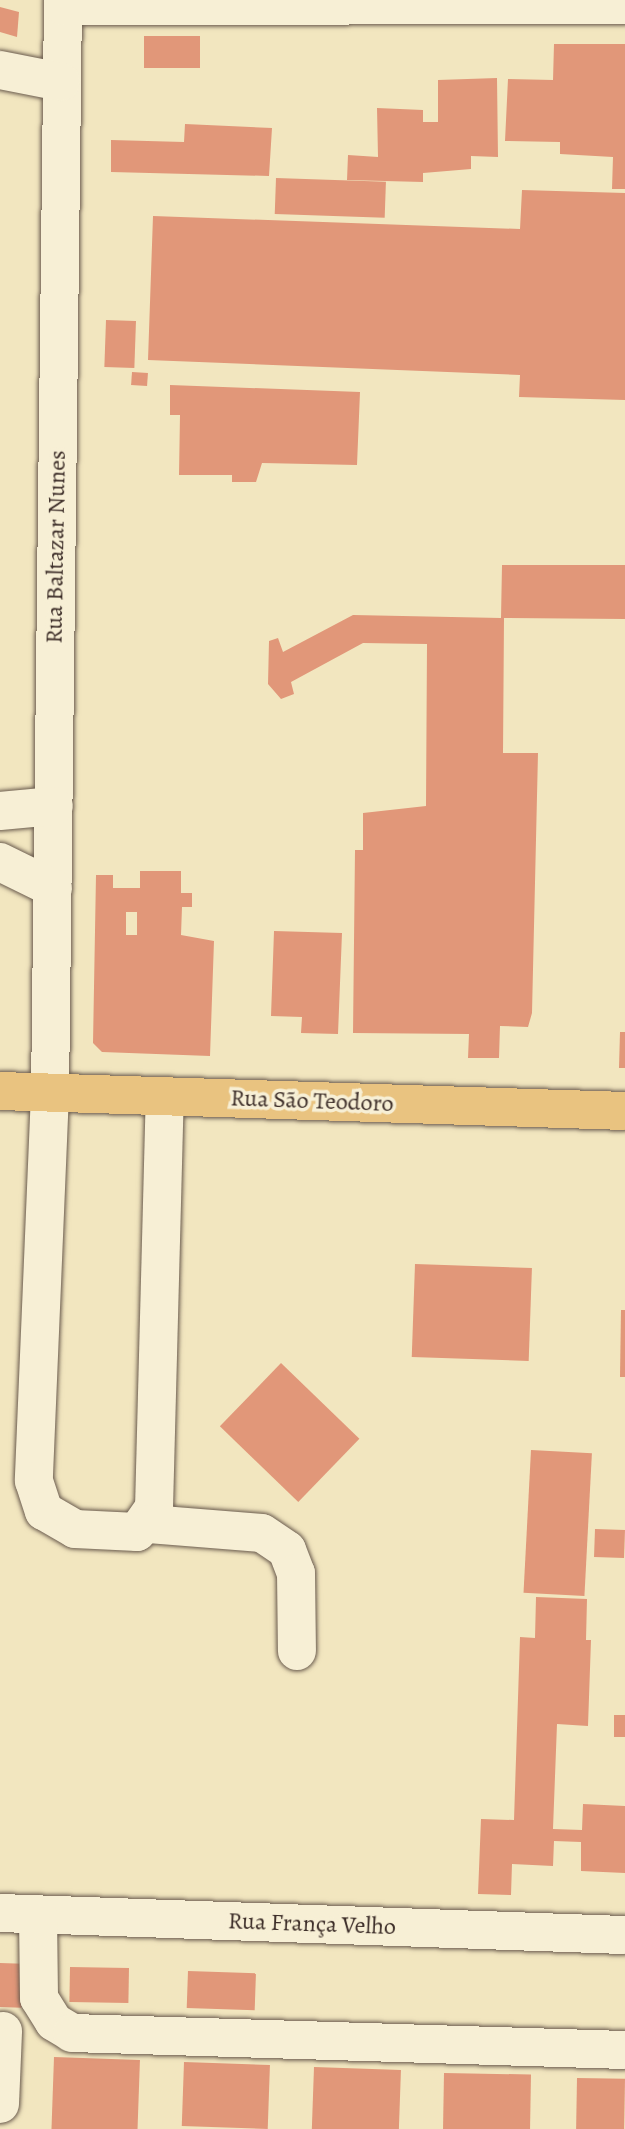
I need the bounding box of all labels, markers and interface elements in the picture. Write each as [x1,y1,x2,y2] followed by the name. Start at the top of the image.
[40,450,72,644] street label: Rua Baltazar Nunes
[230,1084,394,1118] street label: Rua São Teodoro
[228,1907,396,1941] street label: Rua França Velho

